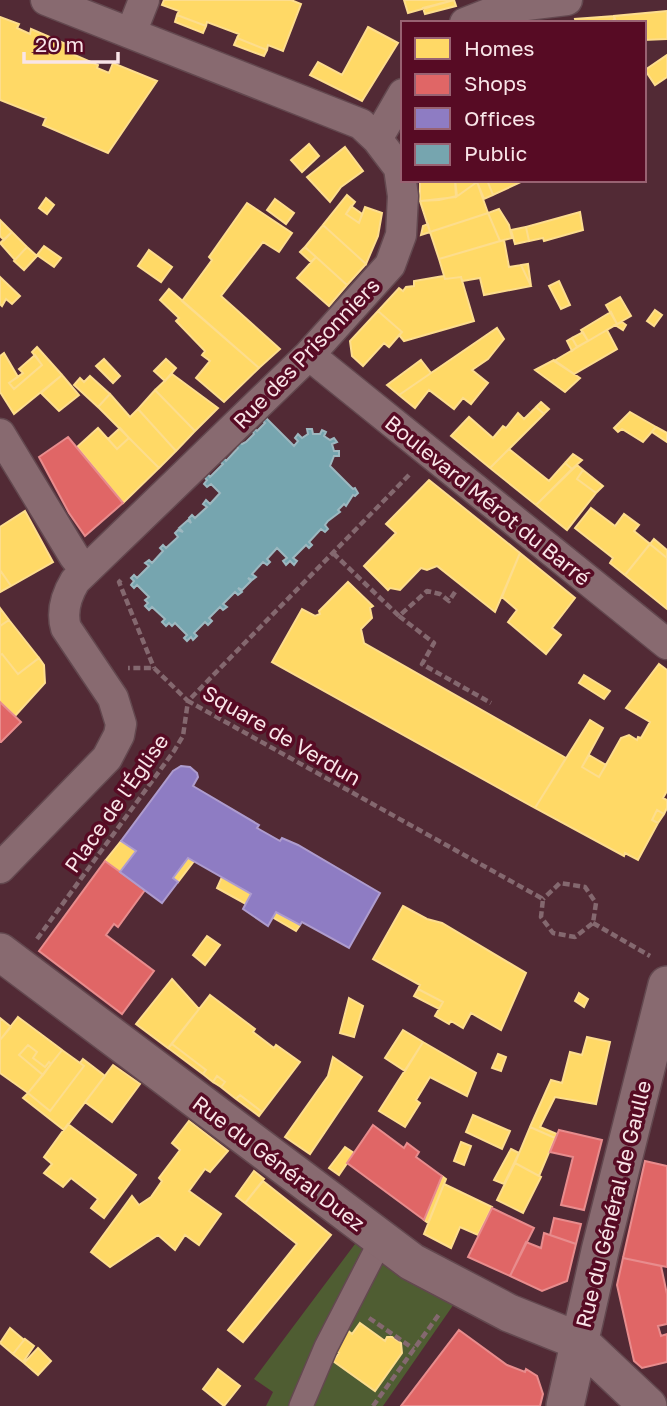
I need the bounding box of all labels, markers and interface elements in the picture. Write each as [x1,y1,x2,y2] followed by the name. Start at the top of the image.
[24,21,119,65] scale bar
[401,21,646,182] legend
[35,31,84,57] text: 20 m
[464,35,534,61] text: Homes
[464,70,527,96] text: Shops
[464,105,535,131] text: Offices
[464,140,527,166] text: Public
[227,272,385,434] street label: Rue des Prisonniers
[380,409,596,591] street label: Boulevard Mérot du Barré
[198,679,366,791] street label: Square de Verdun
[59,729,173,877] street label: Place de l'Église
[570,1078,656,1330] street label: Rue du Général de Gaulle
[188,1090,370,1236] street label: Rue du Général Duez

